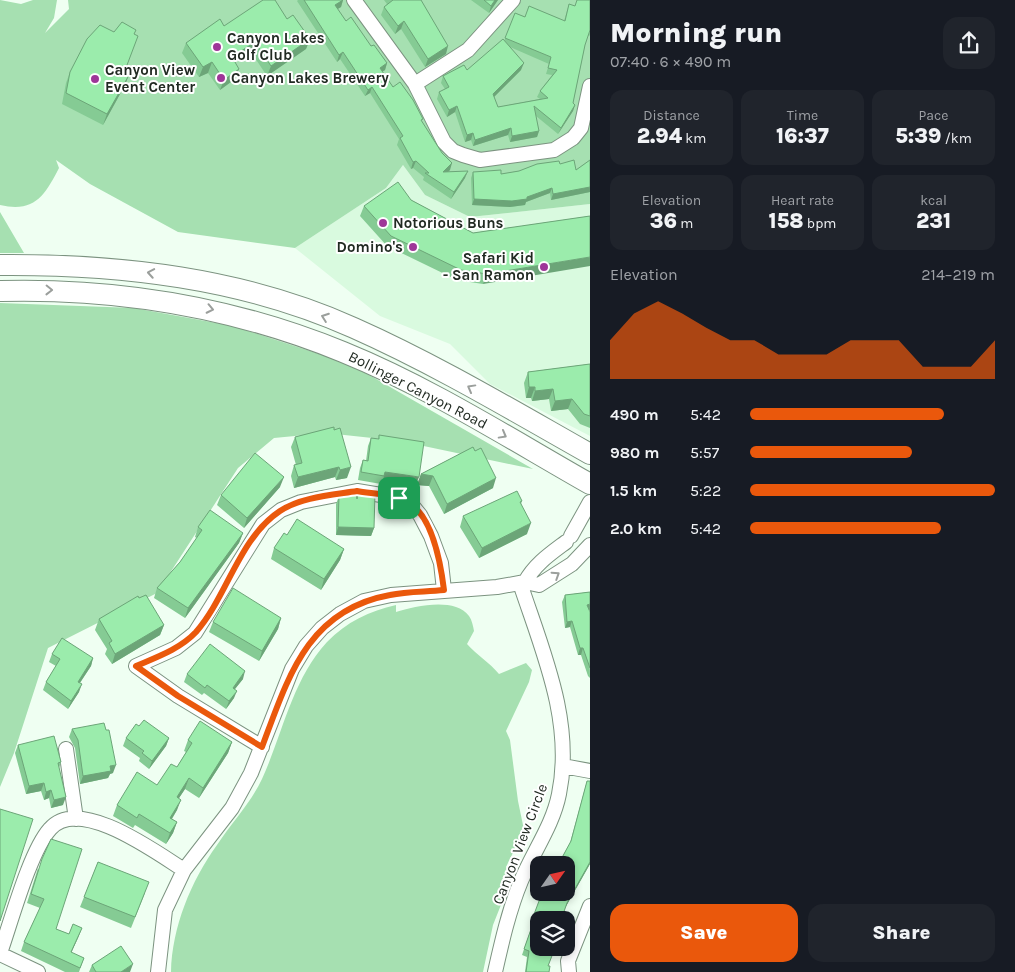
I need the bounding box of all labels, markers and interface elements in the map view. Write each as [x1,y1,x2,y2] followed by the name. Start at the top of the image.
[610,16,782,49] text: Morning run
[943,17,995,69] button: share
[227,29,325,64] place label: Canyon Lakes Golf Club
[211,41,223,53] marker: Canyon Lakes Golf Club
[610,52,731,71] text: 07:40 · 6 × 490 m
[105,61,196,96] place label: Canyon View Event Center
[231,69,389,87] place label: Canyon Lakes Brewery
[215,72,227,84] marker: Canyon Lakes Brewery
[89,73,101,85] marker: Canyon View Event Center
[643,107,700,124] text: Distance
[787,107,818,124] text: Time
[919,107,948,124] text: Pace
[637,124,682,148] text: 2.94
[776,124,829,148] text: 16:37
[895,124,942,148] text: 5:39
[682,130,706,147] text: km
[942,130,972,147] text: /km
[642,192,701,209] text: Elevation
[771,192,834,209] text: Heart rate
[920,192,947,209] text: kcal
[650,209,677,233] text: 36
[769,209,804,233] text: 158
[916,209,951,233] text: 231
[393,214,504,232] place label: Notorious Buns
[677,215,693,232] text: m
[804,215,836,232] text: bpm
[377,217,389,229] marker: Notorious Buns
[337,238,403,256] place label: Domino's
[407,241,419,253] marker: Domino's
[443,249,534,284] place label: Safari Kid - San Ramon
[538,261,550,273] marker: Safari Kid - San Ramon
[610,265,678,284] text: Elevation
[921,265,995,284] text: 214–219 m
[147,268,155,278] one-way arrow
[45,285,53,296] one-way arrow
[205,303,214,314] one-way arrow
[321,313,330,323] one-way arrow
[346,347,490,433] street label: Bollinger Canyon Road
[467,384,476,394] one-way arrow
[610,405,659,424] text: 490 m
[690,405,721,424] text: 5:42
[497,428,506,438] one-way arrow
[610,443,659,462] text: 980 m
[690,443,719,462] text: 5:57
[378,477,420,519] pin
[610,481,657,500] text: 1.5 km
[690,481,721,500] text: 5:22
[385,484,413,512] icon: arrive
[610,519,662,538] text: 2.0 km
[690,519,721,538] text: 5:42
[551,572,560,582] one-way arrow
[489,781,551,907] street label: Canyon View Circle
[530,856,575,901] north arrow
[530,856,575,956] map controls
[610,904,798,962] button: Save
[808,904,995,962] button: Share
[530,911,575,956] button: layers

